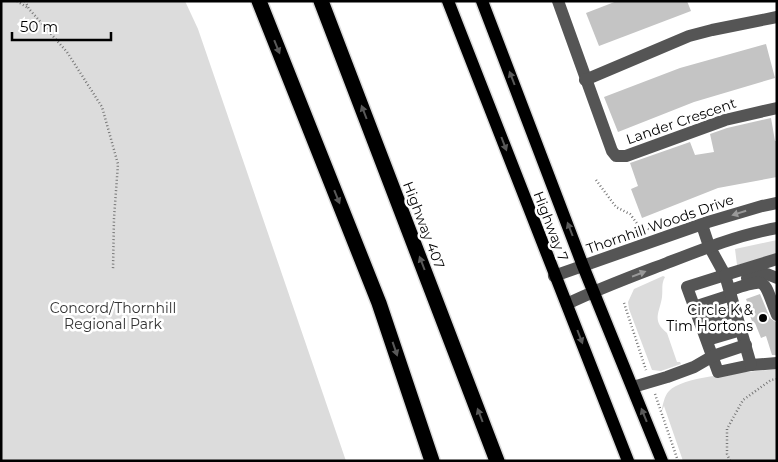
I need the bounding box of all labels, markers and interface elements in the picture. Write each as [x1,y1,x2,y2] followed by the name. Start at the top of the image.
[12,10,111,42] scale bar
[20,17,58,36] text: 50 m
[274,39,281,54] one-way arrow
[508,70,516,85] one-way arrow
[624,94,739,148] street label: Lander Crescent
[360,104,367,119] one-way arrow
[500,137,508,152] one-way arrow
[399,179,449,271] street label: Highway 407
[529,188,573,264] street label: Highway 7
[334,190,342,205] one-way arrow
[584,190,736,258] street label: Thornhill Woods Drive
[731,209,746,217] one-way arrow
[566,221,574,236] one-way arrow
[418,256,425,271] one-way arrow
[632,270,647,278] one-way arrow
[50,299,176,333] park label: Concord/Thornhill Regional Park
[666,301,754,335] place label: Circle K & Tim Hortons
[757,312,769,324] marker: Circle K & Tim Hortons
[576,330,584,345] one-way arrow
[392,342,399,357] one-way arrow
[475,408,483,422] one-way arrow
[640,408,647,423] one-way arrow

